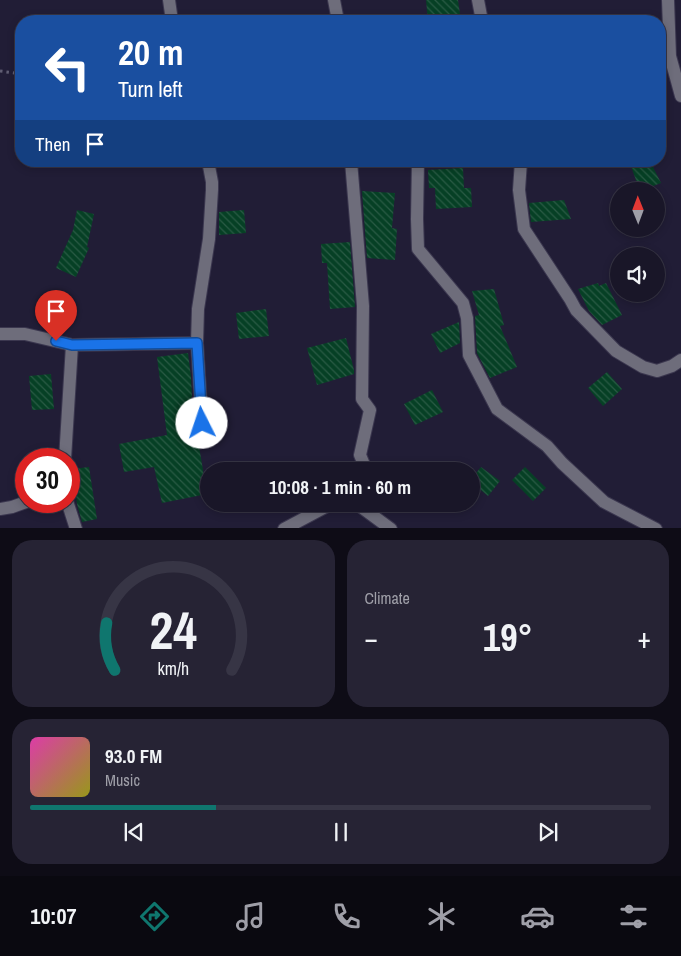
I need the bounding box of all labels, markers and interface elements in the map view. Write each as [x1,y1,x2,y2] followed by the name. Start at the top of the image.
[118,29,183,76] text: 20 m
[35,35,100,100] icon: left
[118,74,183,104] text: Turn left
[81,130,109,158] icon: arrive
[35,131,71,157] text: Then
[610,182,665,238] north arrow
[610,182,665,302] map controls
[610,247,665,302] button: sound
[35,290,77,341] pin
[42,297,70,325] icon: arrive
[175,396,227,448] position arrow
[15,448,80,513] speed limit sign: 30
[269,474,411,500] text: 10:08 · 1 min · 60 m
[365,587,410,609] text: Climate
[150,595,197,665] text: 24
[483,612,533,663] text: 19°
[365,619,378,657] text: −
[638,619,651,657] text: +
[157,657,189,681] text: km/h
[105,743,162,769] text: 93.0 FM
[105,769,140,791] text: Music
[120,818,148,846] icon: previous
[327,818,355,846] icon: pause
[534,818,562,846] icon: next
[137,899,172,934] icon: directions
[233,899,268,934] icon: music
[329,899,364,934] icon: phone
[424,899,459,934] icon: climate
[520,899,555,934] icon: car
[616,899,651,934] icon: filters
[30,901,76,931] text: 10:07

